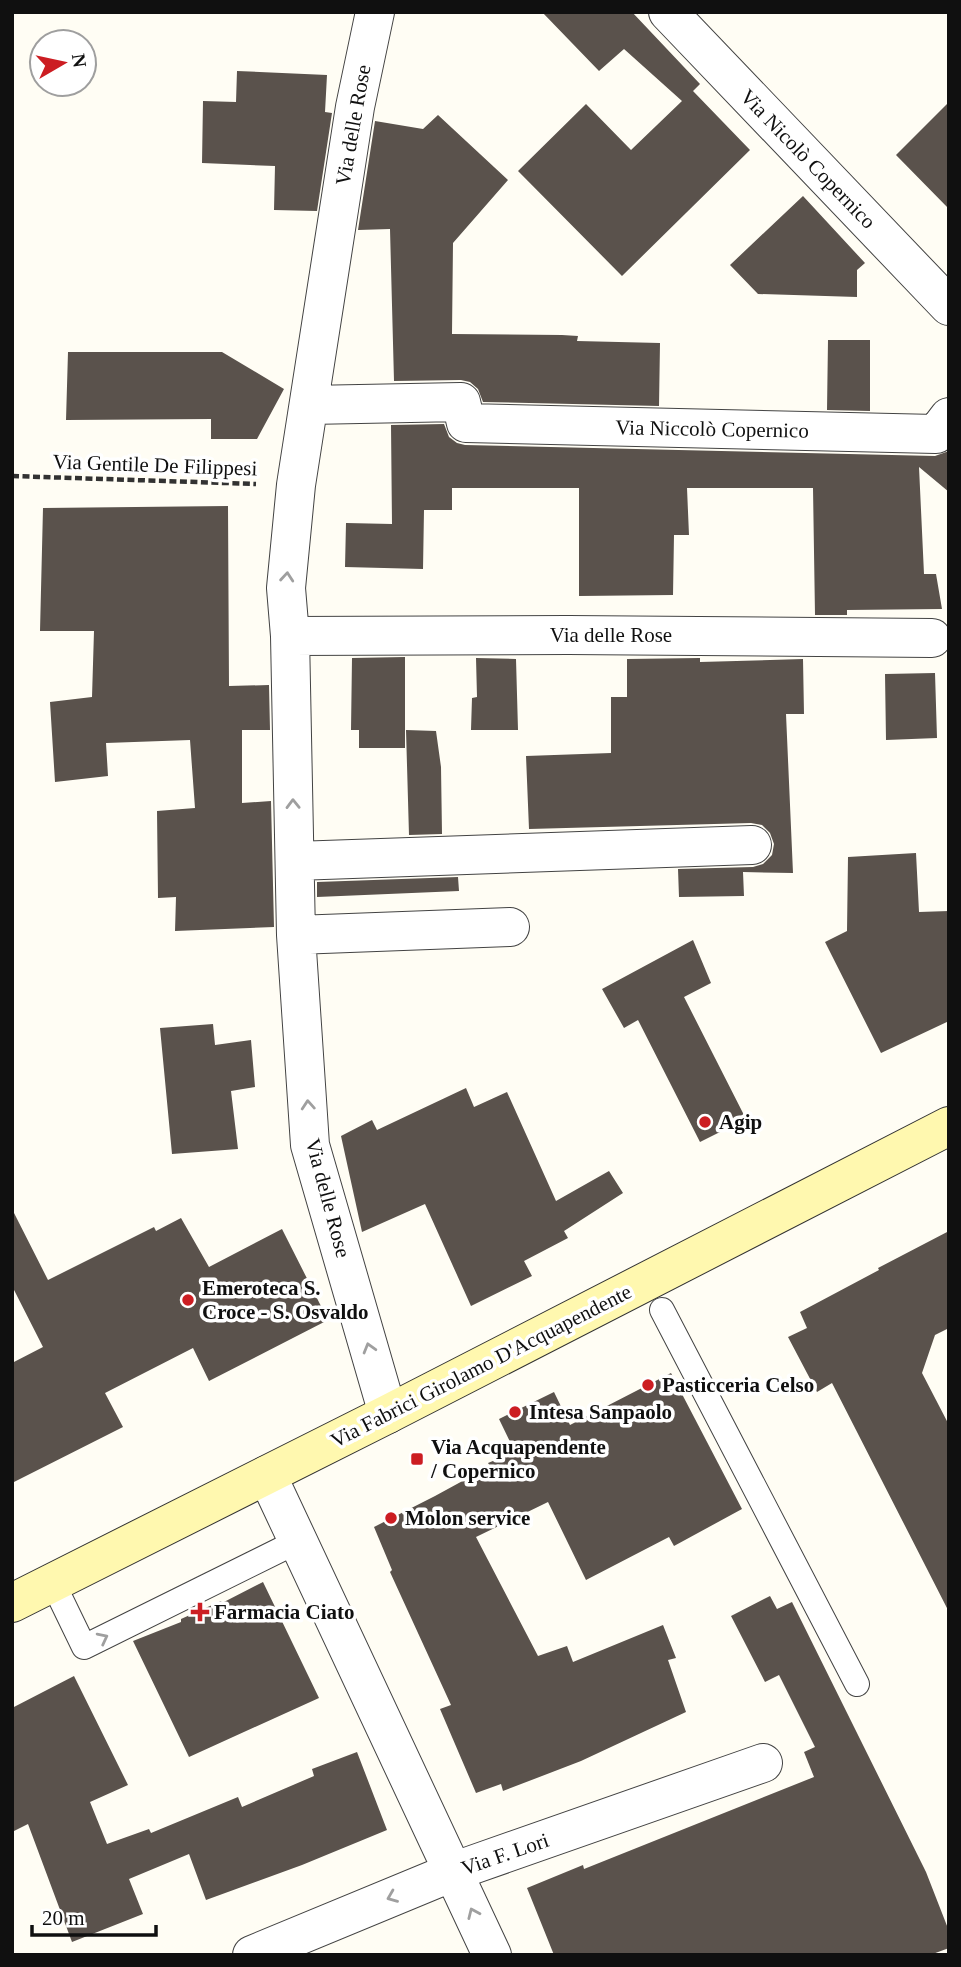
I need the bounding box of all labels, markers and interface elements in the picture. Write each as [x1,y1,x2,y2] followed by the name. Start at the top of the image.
[28,28,98,98] north arrow
[68,52,91,69] text: N
[331,63,375,187] street label: Via delle Rose
[735,84,881,234] street label: Via Nicolò Copernico
[615,415,809,443] street label: Via Niccolò Copernico
[52,449,258,481] street label: Via Gentile De Filippesi
[279,571,294,582] one-way arrow
[550,623,672,647] street label: Via delle Rose
[286,799,301,810] one-way arrow
[300,1099,315,1110] one-way arrow
[719,1110,762,1134] place label: Agip
[697,1114,713,1130] marker: Agip
[301,1136,355,1260] street label: Via delle Rose
[202,1276,368,1324] place label: Emeroteca S. Croce - S. Osvaldo
[327,1279,635,1453] street label: Via Fabrici Girolamo D'Acquapendente
[180,1292,196,1308] marker: Emeroteca S. Croce - S. Osvaldo
[363,1343,378,1355] one-way arrow
[662,1373,814,1397] place label: Pasticceria Celso
[640,1377,656,1393] marker: Pasticceria Celso
[529,1400,672,1424] place label: Intesa Sanpaolo
[507,1404,523,1420] marker: Intesa Sanpaolo
[430,1435,606,1483] place label: Via Acquapendente / Copernico
[409,1451,425,1467] marker: Via Acquapendente / Copernico
[405,1506,530,1530] place label: Molon service
[383,1510,399,1526] marker: Molon service
[214,1600,355,1624] place label: Farmacia Ciato
[192,1604,208,1620] marker: Farmacia Ciato
[96,1633,108,1647] one-way arrow
[458,1828,552,1880] street label: Via F. Lori
[386,1889,398,1903] one-way arrow
[32,1894,156,1938] scale bar
[42,1906,85,1930] text: 20 m
[467,1908,481,1920] one-way arrow

